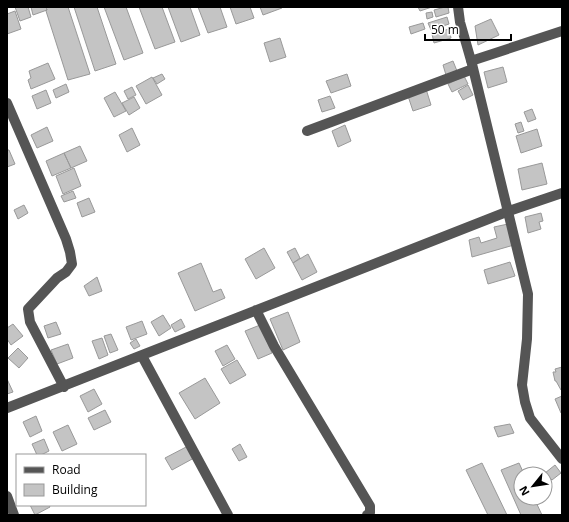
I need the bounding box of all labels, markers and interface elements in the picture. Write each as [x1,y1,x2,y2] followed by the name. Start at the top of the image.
[425,16,511,42] scale bar
[431,21,459,38] text: 50 m
[16,454,146,506] legend
[52,461,81,478] text: Road
[513,466,553,506] north arrow
[52,481,98,498] text: Building
[515,484,533,499] text: N

